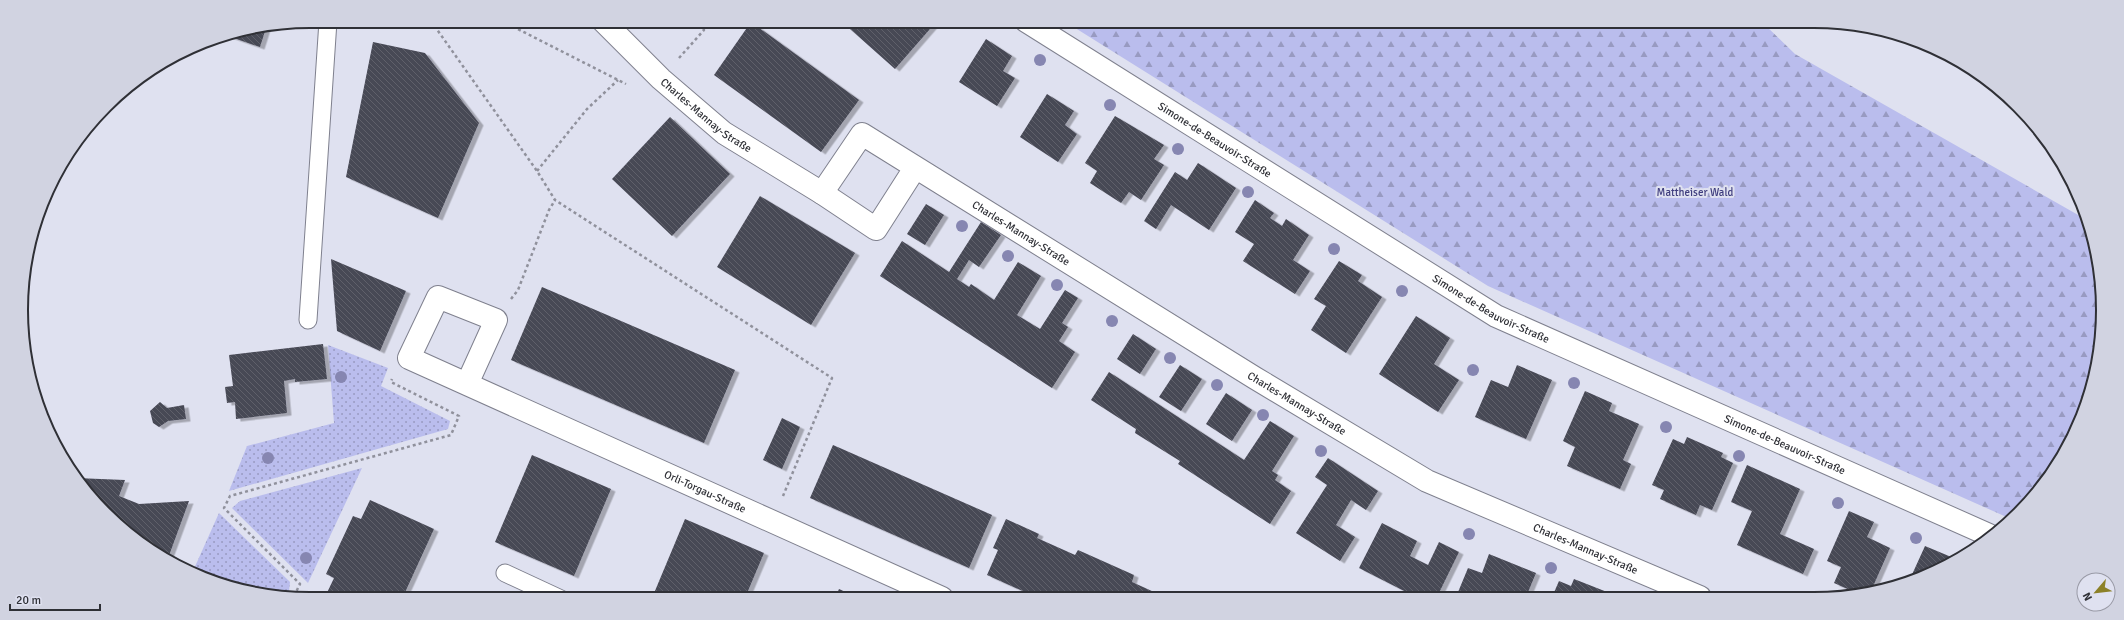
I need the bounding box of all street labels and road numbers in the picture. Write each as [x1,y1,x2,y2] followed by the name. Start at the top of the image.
[658,75,754,155] street label: Charles-Mannay-Straße
[1156,99,1274,180] street label: Simone-de-Beauvoir-Straße
[970,198,1072,268] street label: Charles-Mannay-Straße
[1430,271,1551,345] street label: Simone-de-Beauvoir-Straße
[1245,369,1349,438] street label: Charles-Mannay-Straße
[1722,412,1848,477] street label: Simone-de-Beauvoir-Straße
[662,467,748,515] street label: Orli-Torgau-Straße
[1531,520,1640,576] street label: Charles-Mannay-Straße

